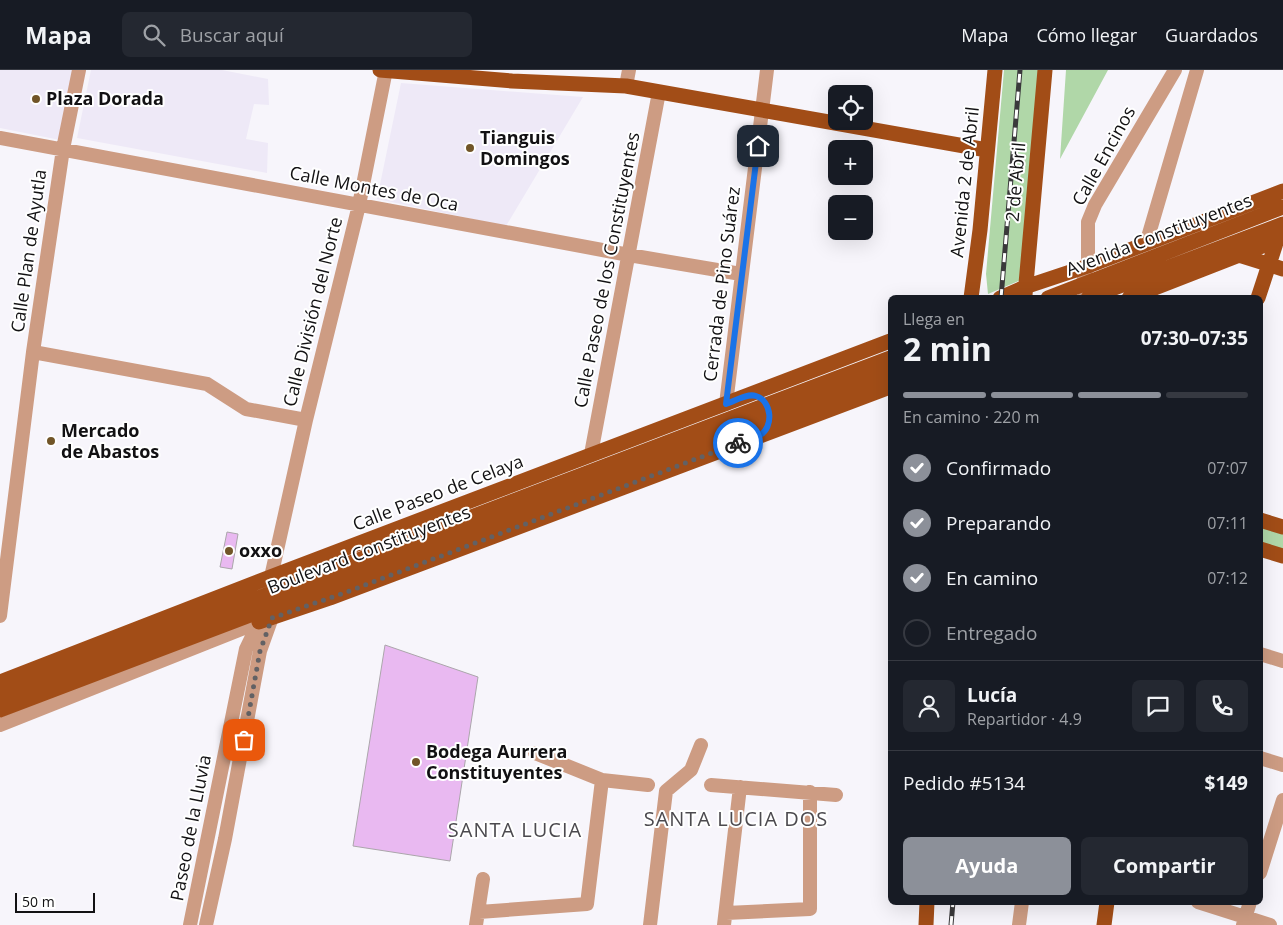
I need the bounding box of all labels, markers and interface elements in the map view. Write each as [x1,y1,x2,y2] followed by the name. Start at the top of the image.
[122,12,472,57] search box
[25,18,92,51] text: Mapa
[140,21,168,49] icon: search
[180,22,284,48] text: Buscar aquí
[961,23,1008,47] text: Mapa
[1036,23,1137,47] text: Cómo llegar
[1165,23,1258,47] text: Guardados
[828,85,873,240] map controls
[828,85,873,130] button: locate
[46,86,164,110] place label: Plaza Dorada
[30,93,42,105] marker: Plaza Dorada
[1066,102,1140,209] street label: Calle Encinos
[944,105,984,258] street label: Avenida 2 de Abril
[480,125,570,170] place label: Tianguis Domingos
[737,125,779,167] pin
[568,130,645,410] street label: Calle Paseo de los Constituyentes
[744,132,772,160] icon: home
[828,140,873,185] button: +
[1000,141,1030,223] street label: 2 de Abril
[464,142,476,154] marker: Tianguis Domingos
[288,160,461,216] street label: Calle Montes de Oca
[5,168,51,334] street label: Calle Plan de Ayutla
[697,185,745,383] street label: Cerrada de Pino Suárez
[1062,188,1255,281] street label: Avenida Constituyentes
[828,195,873,240] button: −
[277,214,347,409] street label: Calle División del Norte
[903,308,965,330] text: Llega en
[1141,325,1248,351] text: 07:30–07:35
[903,327,992,370] text: 2 min
[903,406,1040,428] text: En camino · 220 m
[61,418,159,463] place label: Mercado de Abastos
[713,418,763,468] courier
[724,429,752,457] icon: bike
[45,435,57,447] marker: Mercado de Abastos
[349,448,526,536] street label: Calle Paseo de Celaya
[903,454,931,482] icon: check
[946,455,1051,481] text: Confirmado
[1207,457,1248,479] text: 07:07
[264,499,474,599] street label: Boulevard Constituyentes
[903,509,931,537] icon: check
[946,510,1051,536] text: Preparando
[1207,512,1248,534] text: 07:11
[239,538,282,562] place label: oxxo
[223,545,235,557] marker: oxxo
[903,564,931,592] icon: check
[946,565,1038,591] text: En camino
[1207,567,1248,589] text: 07:12
[946,620,1037,646] text: Entregado
[903,680,955,732] button: person
[1132,680,1184,732] button: chat
[1196,680,1248,732] button: phone
[967,682,1017,708] text: Lucía
[967,708,1082,730] text: Repartidor · 4.9
[223,719,265,761] pin
[230,726,258,754] icon: bag
[426,739,567,784] place label: Bodega Aurrera Constituyentes
[164,753,216,903] street label: Paseo de la Lluvia
[410,756,422,768] marker: Bodega Aurrera Constituyentes
[903,770,1025,796] text: Pedido #5134
[1205,770,1248,796] text: $149
[644,805,828,832] district label: SANTA LUCIA DOS
[448,816,582,843] district label: SANTA LUCIA
[903,837,1071,895] button: Ayuda
[1081,837,1248,895] button: Compartir
[15,890,95,913] scale bar
[22,892,55,911] text: 50 m

